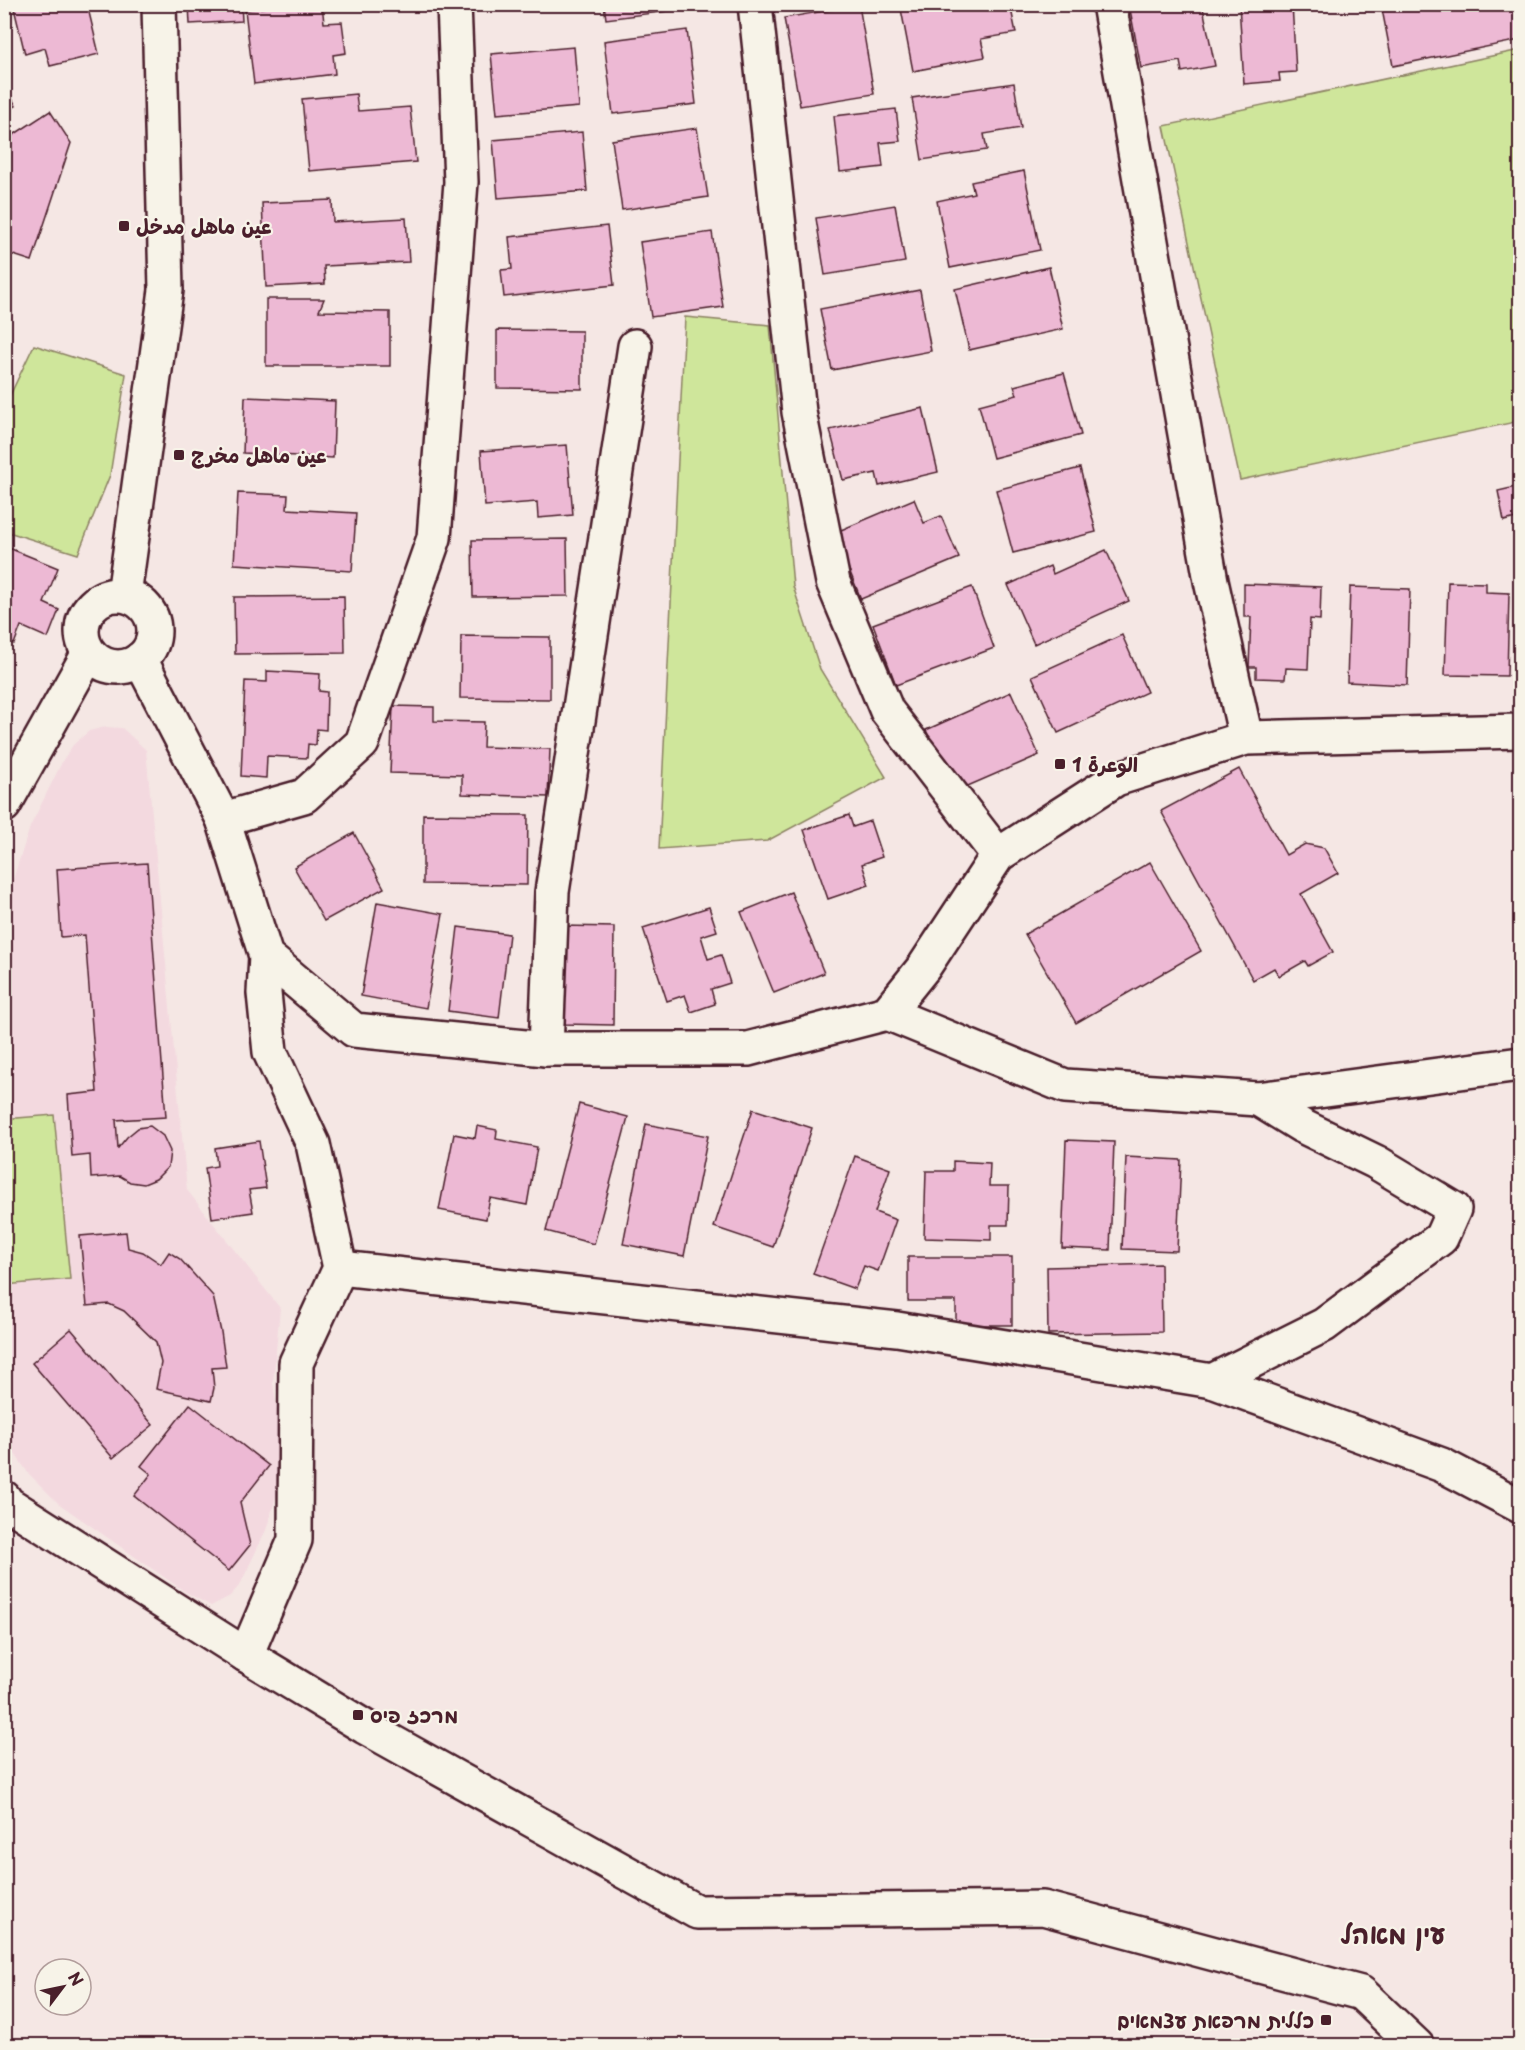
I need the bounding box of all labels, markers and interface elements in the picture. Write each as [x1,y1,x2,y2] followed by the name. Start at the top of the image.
[136,211,272,241] place label: عين ماهل مدخل
[117,219,131,233] marker: عين ماهل مدخل
[191,440,327,470] place label: عين ماهل مخرج
[172,448,186,462] marker: عين ماهل مخرج
[1072,749,1138,779] place label: الوعرة 1
[1053,757,1067,771] marker: الوعرة 1
[370,1700,458,1730] place label: מרכז פיס
[351,1708,365,1722] marker: מרכז פיס
[1340,1914,1446,1953] district label: עין מאהל
[33,1957,93,2017] north arrow
[63,1967,90,1990] text: N
[1117,2005,1314,2035] place label: כללית מרפאת עצמאים
[1319,2013,1333,2027] marker: כללית מרפאת עצמאים

